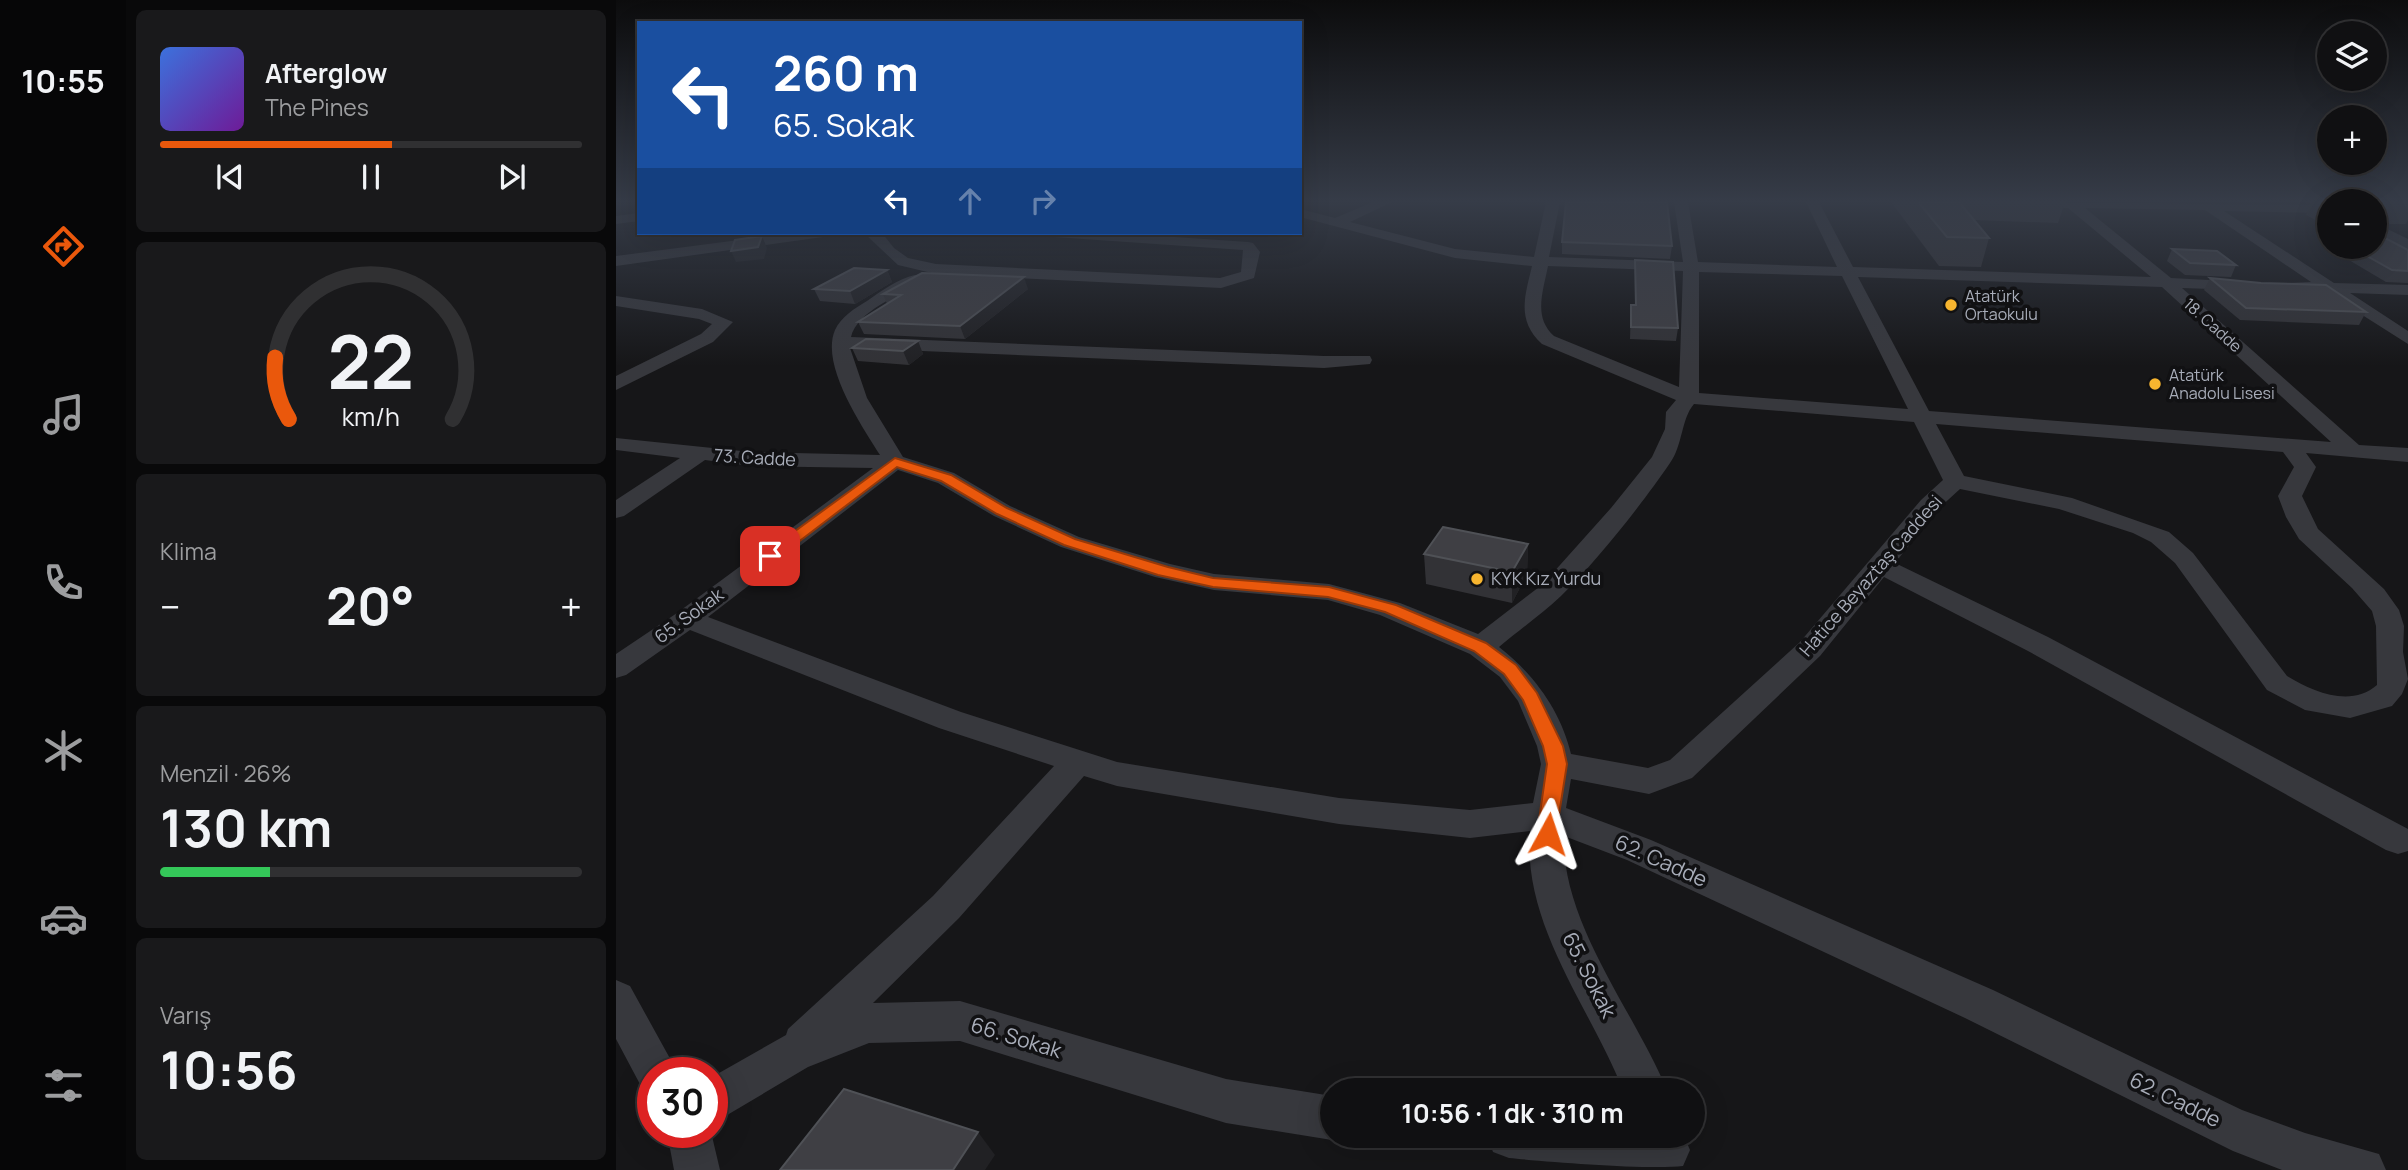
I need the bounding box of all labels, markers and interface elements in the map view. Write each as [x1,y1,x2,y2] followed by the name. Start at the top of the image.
[2317,21,2387,259] map controls
[2317,21,2387,91] button: layers
[773,39,919,106] text: 260 m
[658,49,749,140] icon: left
[265,55,387,91] text: Afterglow
[21,59,105,103] text: 10:55
[265,91,369,123] text: The Pines
[773,103,914,147] text: 65. Sokak
[2317,105,2387,175] button: +
[211,158,249,196] icon: previous
[352,158,390,196] icon: pause
[493,158,531,196] icon: next
[878,182,916,220] icon: left
[951,182,989,220] icon: ahead
[1024,182,1062,220] icon: right
[2317,189,2387,259] button: −
[39,222,88,271] icon: directions
[1965,285,2038,325] place label: Atatürk Ortaokulu
[2179,293,2247,357] street label: 18. Cadde
[1943,297,1959,313] marker: Atatürk Ortaokulu
[328,311,414,411] text: 22
[2169,364,2275,404] place label: Atatürk Anadolu Lisesi
[2147,376,2163,392] marker: Atatürk Anadolu Lisesi
[39,390,88,439] icon: music
[342,399,400,434] text: km/h
[714,443,797,471] street label: 73. Cadde
[1794,490,1947,661] street label: Hatice Beyaztaş Caddesi
[740,526,800,586] pin
[160,535,217,567] text: Klima
[751,537,789,575] icon: arrive
[39,558,88,607] icon: phone
[1491,566,1601,590] place label: KYK Kız Yurdu
[326,570,415,641] text: 20°
[1469,571,1485,587] marker: KYK Kız Yurdu
[160,580,181,632] text: −
[560,580,582,632] text: +
[649,582,728,648] street label: 65. Sokak
[39,726,88,775] icon: climate
[160,757,292,789] text: Menzil · 26%
[160,792,332,863] text: 130 km
[1511,797,1585,871] position arrow
[1611,827,1712,893] street label: 62. Cadde
[39,894,88,943] icon: car
[1556,927,1624,1023] street label: 65. Sokak
[160,999,211,1031] text: Varış
[968,1010,1066,1064] street label: 66. Sokak
[160,1034,298,1105] text: 10:56
[637,1057,728,1148] speed limit sign: 30
[39,1061,88,1110] icon: filters
[2125,1065,2226,1133] street label: 62. Cadde
[1401,1095,1624,1131] text: 10:56 · 1 dk · 310 m

